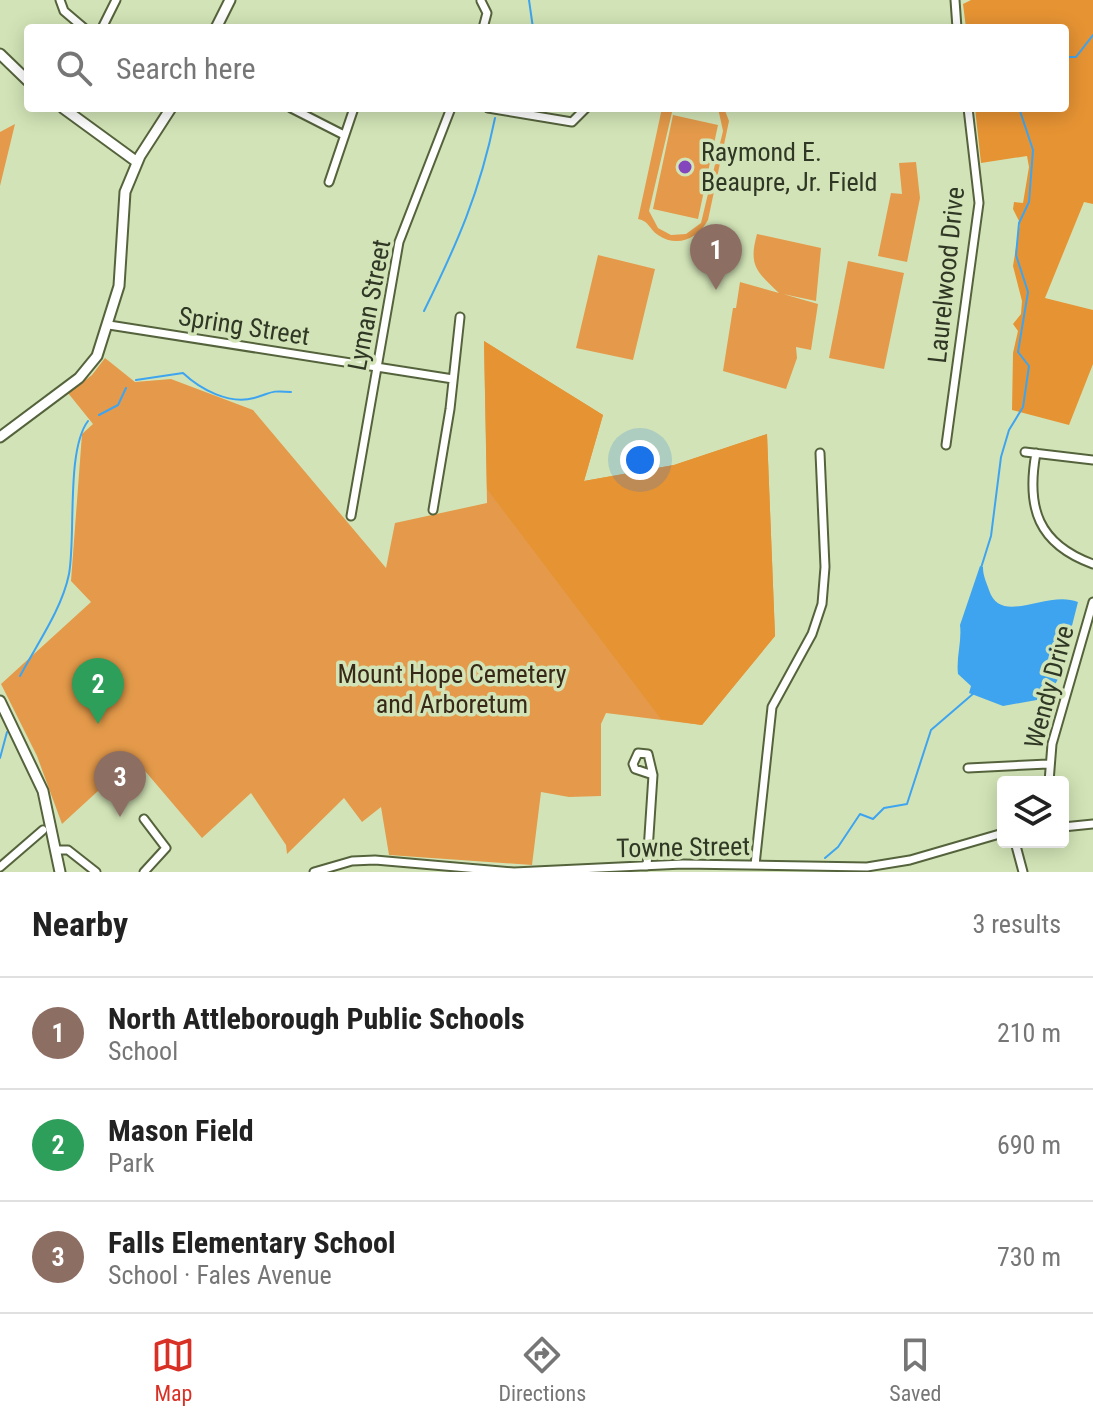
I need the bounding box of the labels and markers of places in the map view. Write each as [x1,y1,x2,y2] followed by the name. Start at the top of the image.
[701,137,877,197] place label: Raymond E. Beaupre, Jr. Field
[676,158,694,176] marker: Raymond E. Beaupre, Jr. Field
[690,224,742,290] pin: 1
[72,658,124,724] pin: 2
[94,751,146,817] pin: 3

